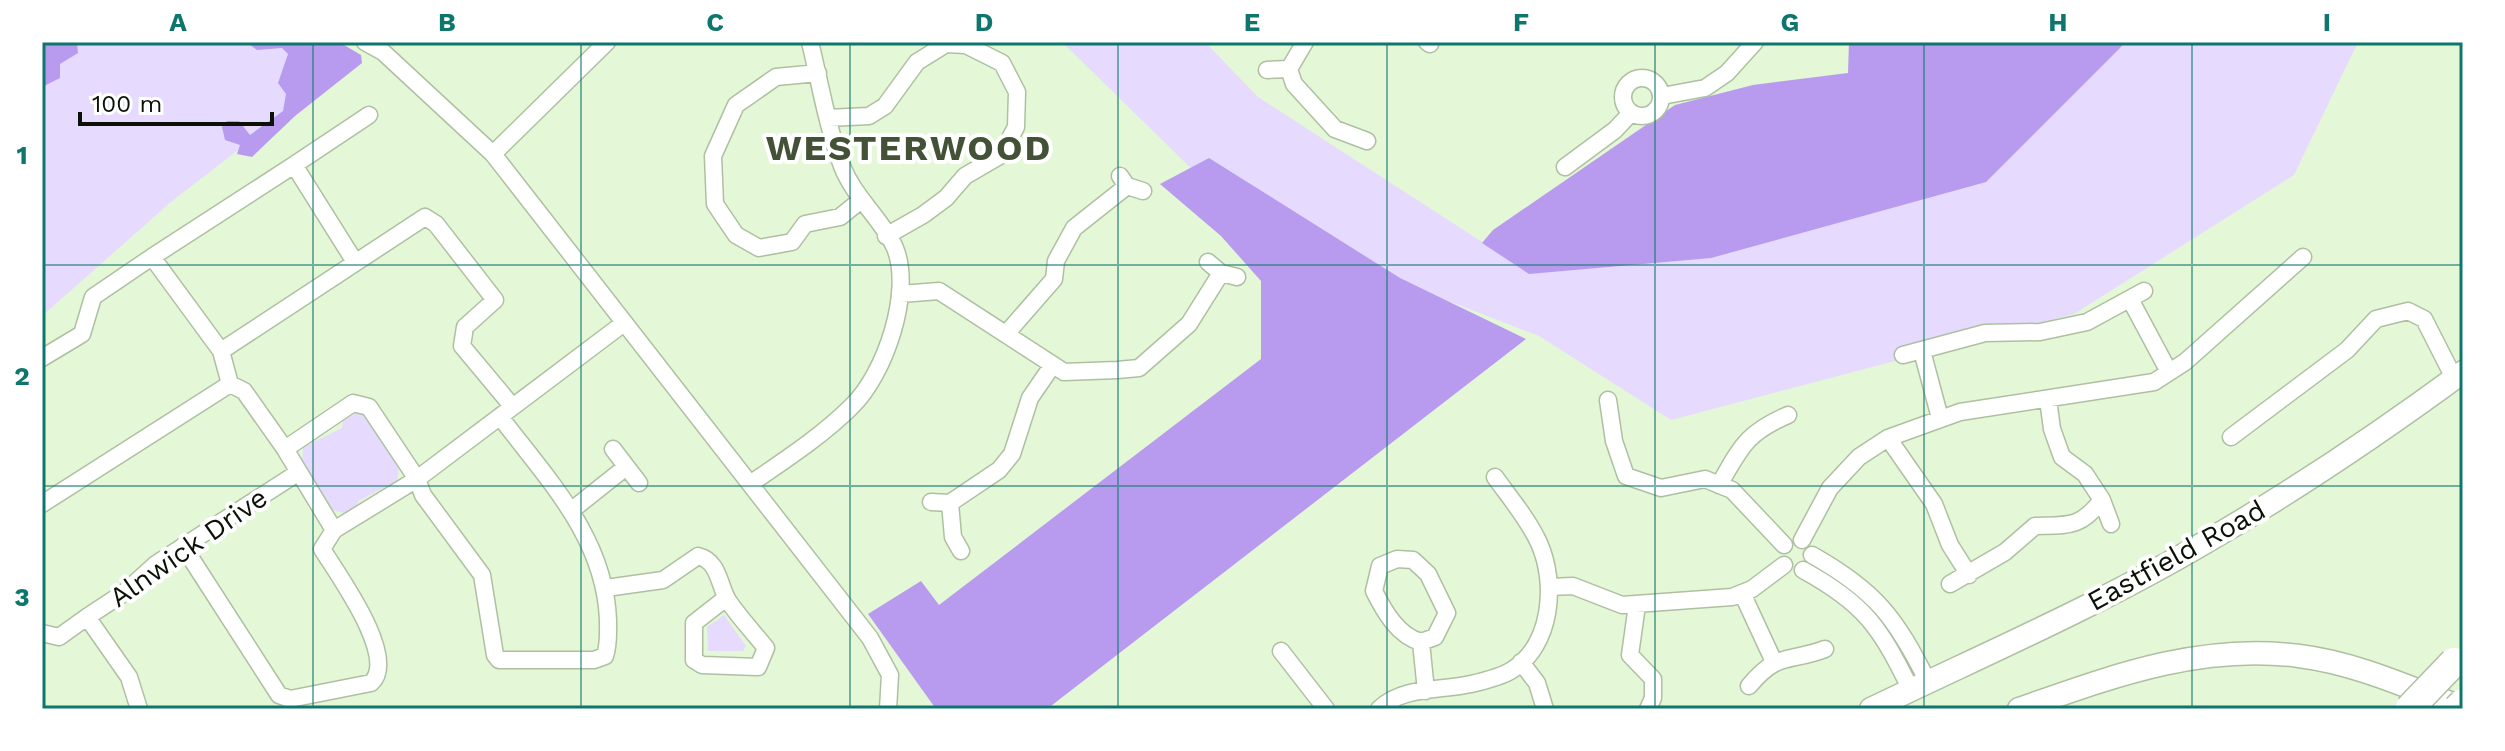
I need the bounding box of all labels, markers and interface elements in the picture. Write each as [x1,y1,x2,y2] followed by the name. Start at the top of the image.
[169,7,187,37] text: A
[438,7,456,37] text: B
[706,7,724,37] text: C
[975,7,993,37] text: D
[1244,7,1260,37] text: E
[1513,7,1529,37] text: F
[1781,7,1799,37] text: G
[2048,7,2068,37] text: H
[2323,7,2331,37] text: I
[80,76,272,126] scale bar
[92,90,162,118] text: 100 m
[766,127,1052,169] district label: WESTERWOOD
[16,140,28,170] text: 1
[14,361,30,391] text: 2
[103,481,274,614] street label: Alnwick Drive
[2082,493,2271,618] street label: Eastfield Road
[14,582,30,612] text: 3

